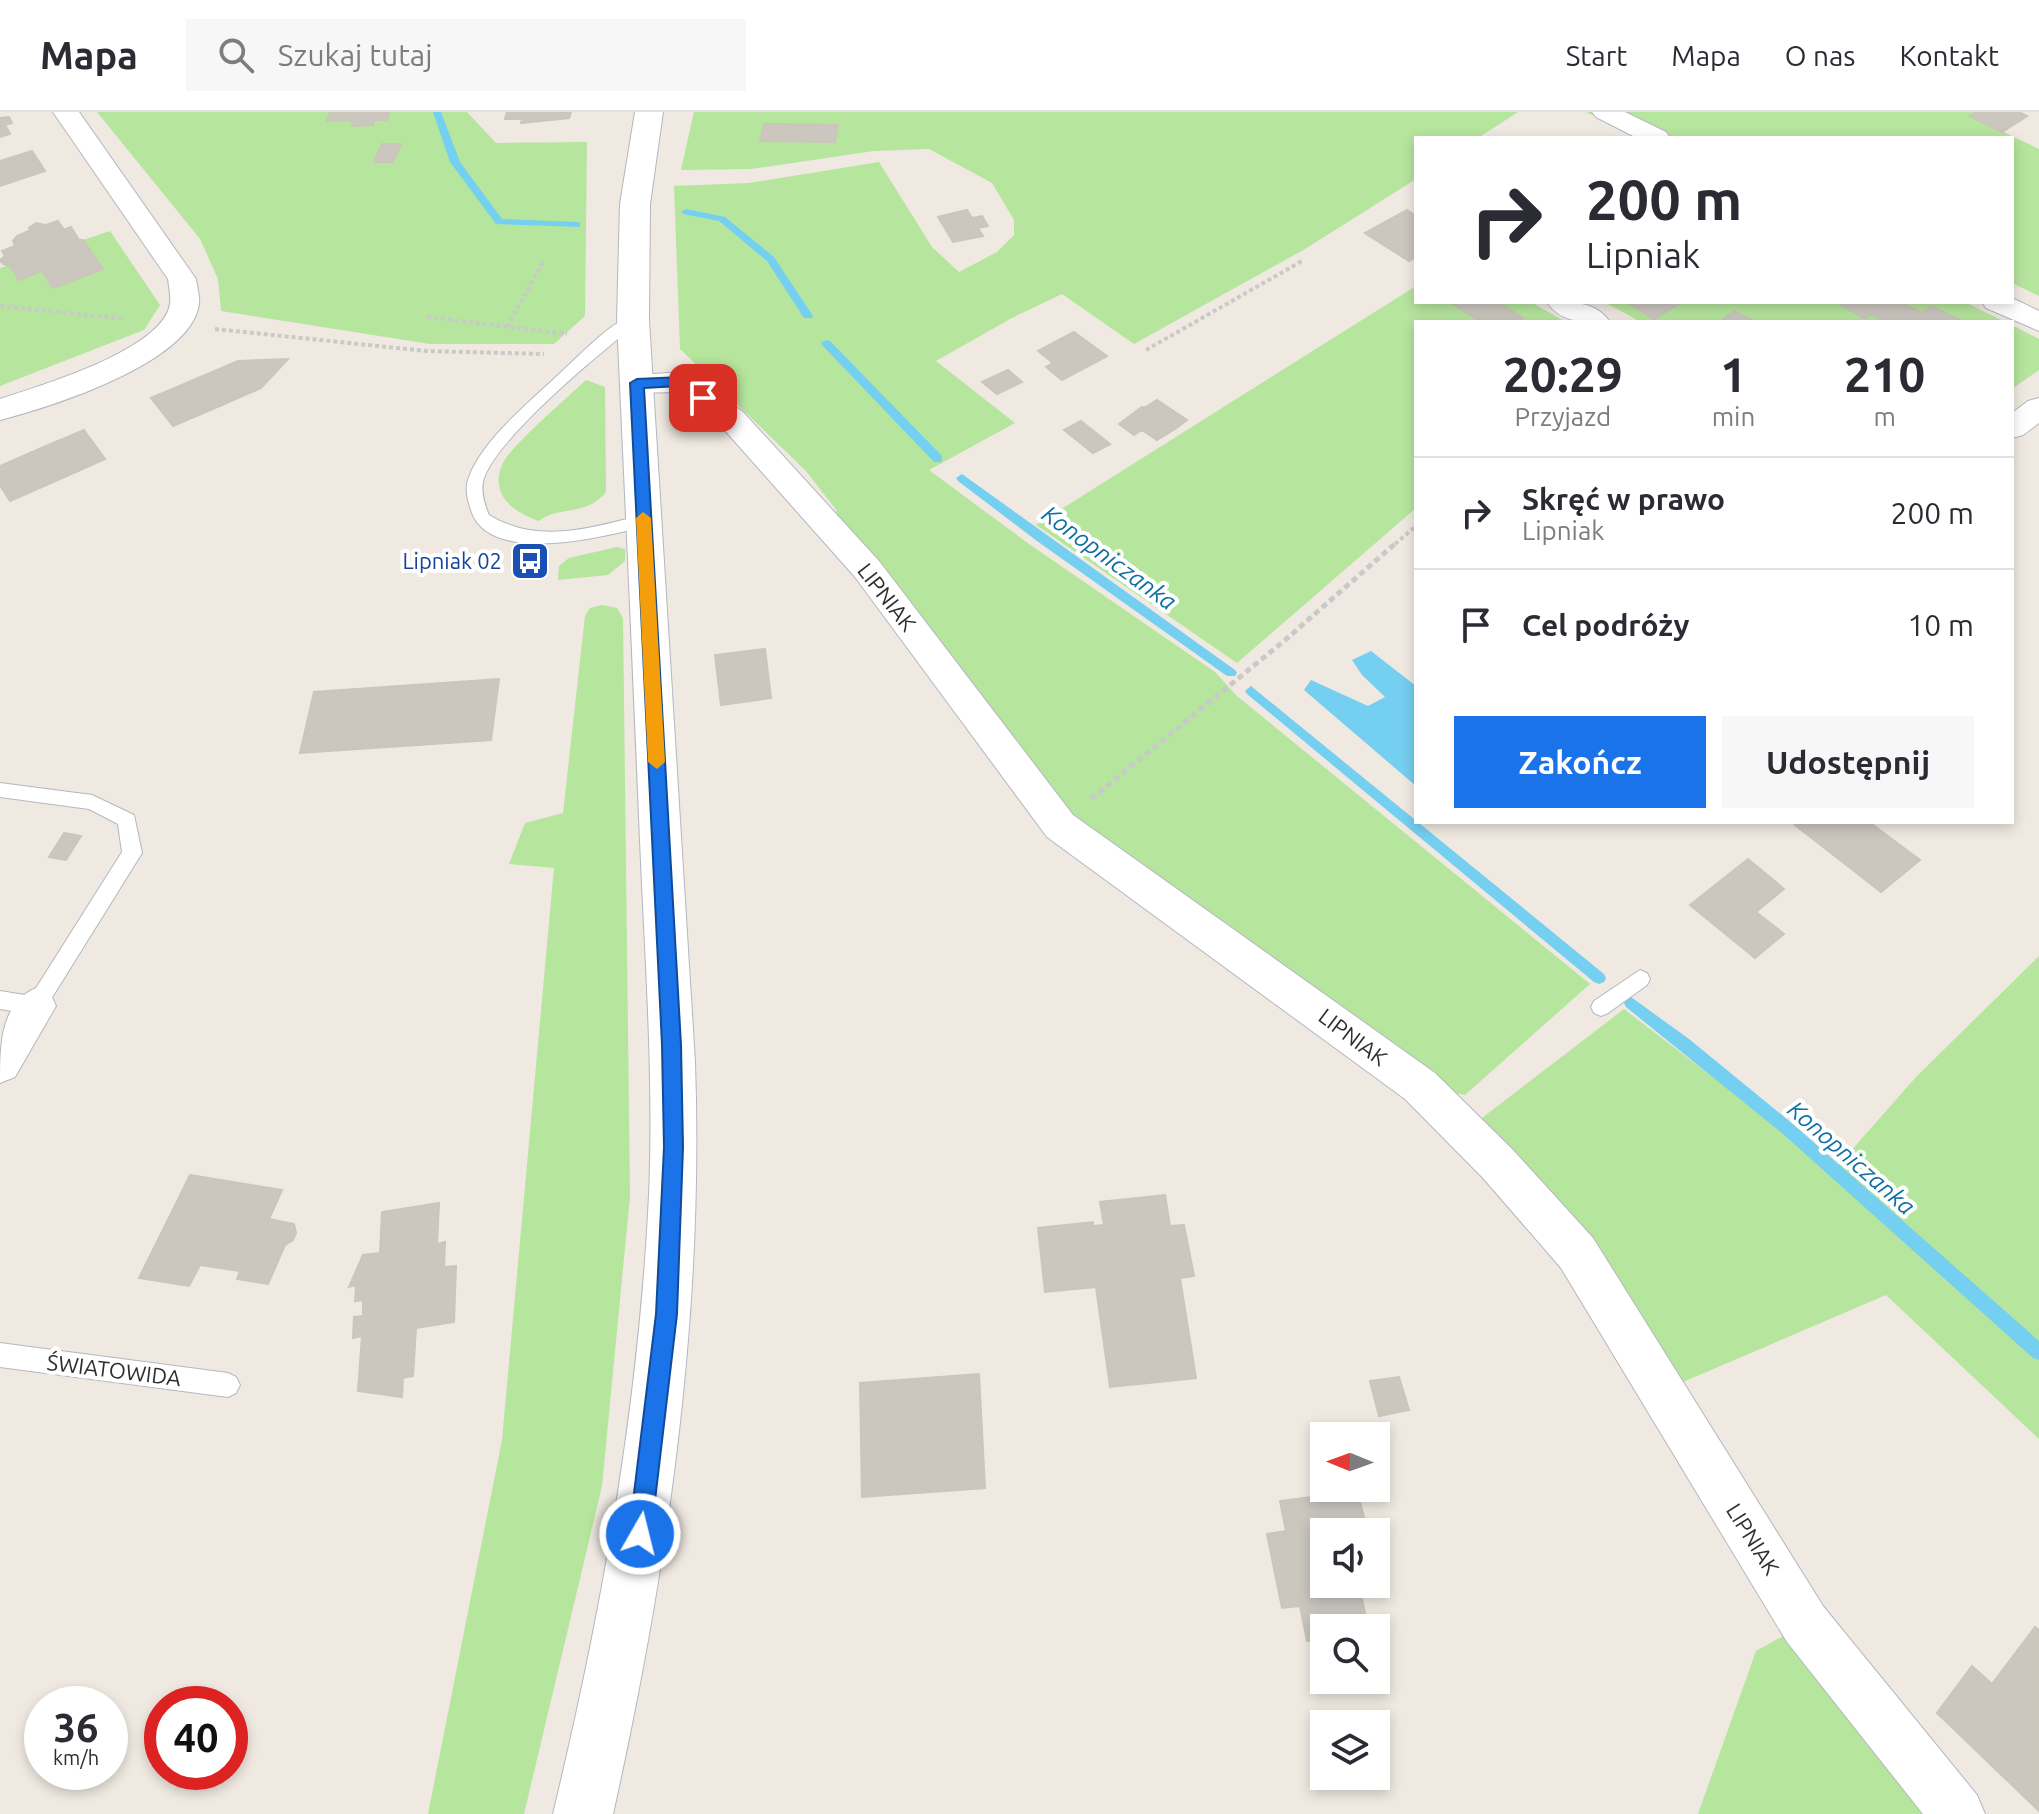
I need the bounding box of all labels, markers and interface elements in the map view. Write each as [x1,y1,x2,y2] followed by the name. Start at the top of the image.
[186,19,746,91] search box
[214,33,258,77] icon: search
[40,34,138,76] text: Mapa
[278,38,433,72] text: Szukaj tutaj
[1566,40,1627,71] text: Start
[1671,40,1741,71] text: Mapa
[1785,40,1855,71] text: O nas
[1899,40,1999,71] text: Kontakt
[1454,168,1558,272] icon: right
[1586,168,1742,231] text: 200 m
[1586,234,1700,275] text: Lipniak
[1503,347,1623,401] text: 20:29
[1720,347,1747,401] text: 1
[1844,347,1925,401] text: 210
[669,364,737,432] pin
[681,376,725,420] icon: arrive
[1515,402,1611,431] text: Przyjazd
[1712,402,1755,431] text: min
[1873,402,1896,431] text: m
[1522,482,1725,516] text: Skręć w prawo
[1454,491,1498,535] icon: right
[1890,496,1974,530] text: 200 m
[1037,500,1182,615] water label: Konopniczanka
[1522,516,1604,545] text: Lipniak
[509,540,551,582] bus stop icon: Lipniak 02
[402,548,502,573] place label: Lipniak 02
[853,558,922,636] street label: LIPNIAK
[1454,603,1498,647] icon: arrive
[1522,608,1689,642] text: Cel podróży
[1907,608,1974,642] text: 10 m
[1454,716,1706,808] button: Zakończ
[1722,716,1974,808] button: Udostępnij
[1314,1003,1393,1071] street label: LIPNIAK
[1782,1095,1920,1220] water label: Konopniczanka
[46,1348,183,1390] street label: ŚWIATOWIDA
[1310,1422,1390,1502] north arrow
[1310,1422,1390,1790] map controls
[598,1492,682,1576] position arrow
[1722,1499,1785,1579] street label: LIPNIAK
[1310,1518,1390,1598] button: sound
[1310,1614,1390,1694] button: search
[144,1686,248,1790] speed limit sign: 40
[53,1705,99,1750] text: 36
[1310,1710,1390,1790] button: layers
[53,1746,99,1769] text: km/h

